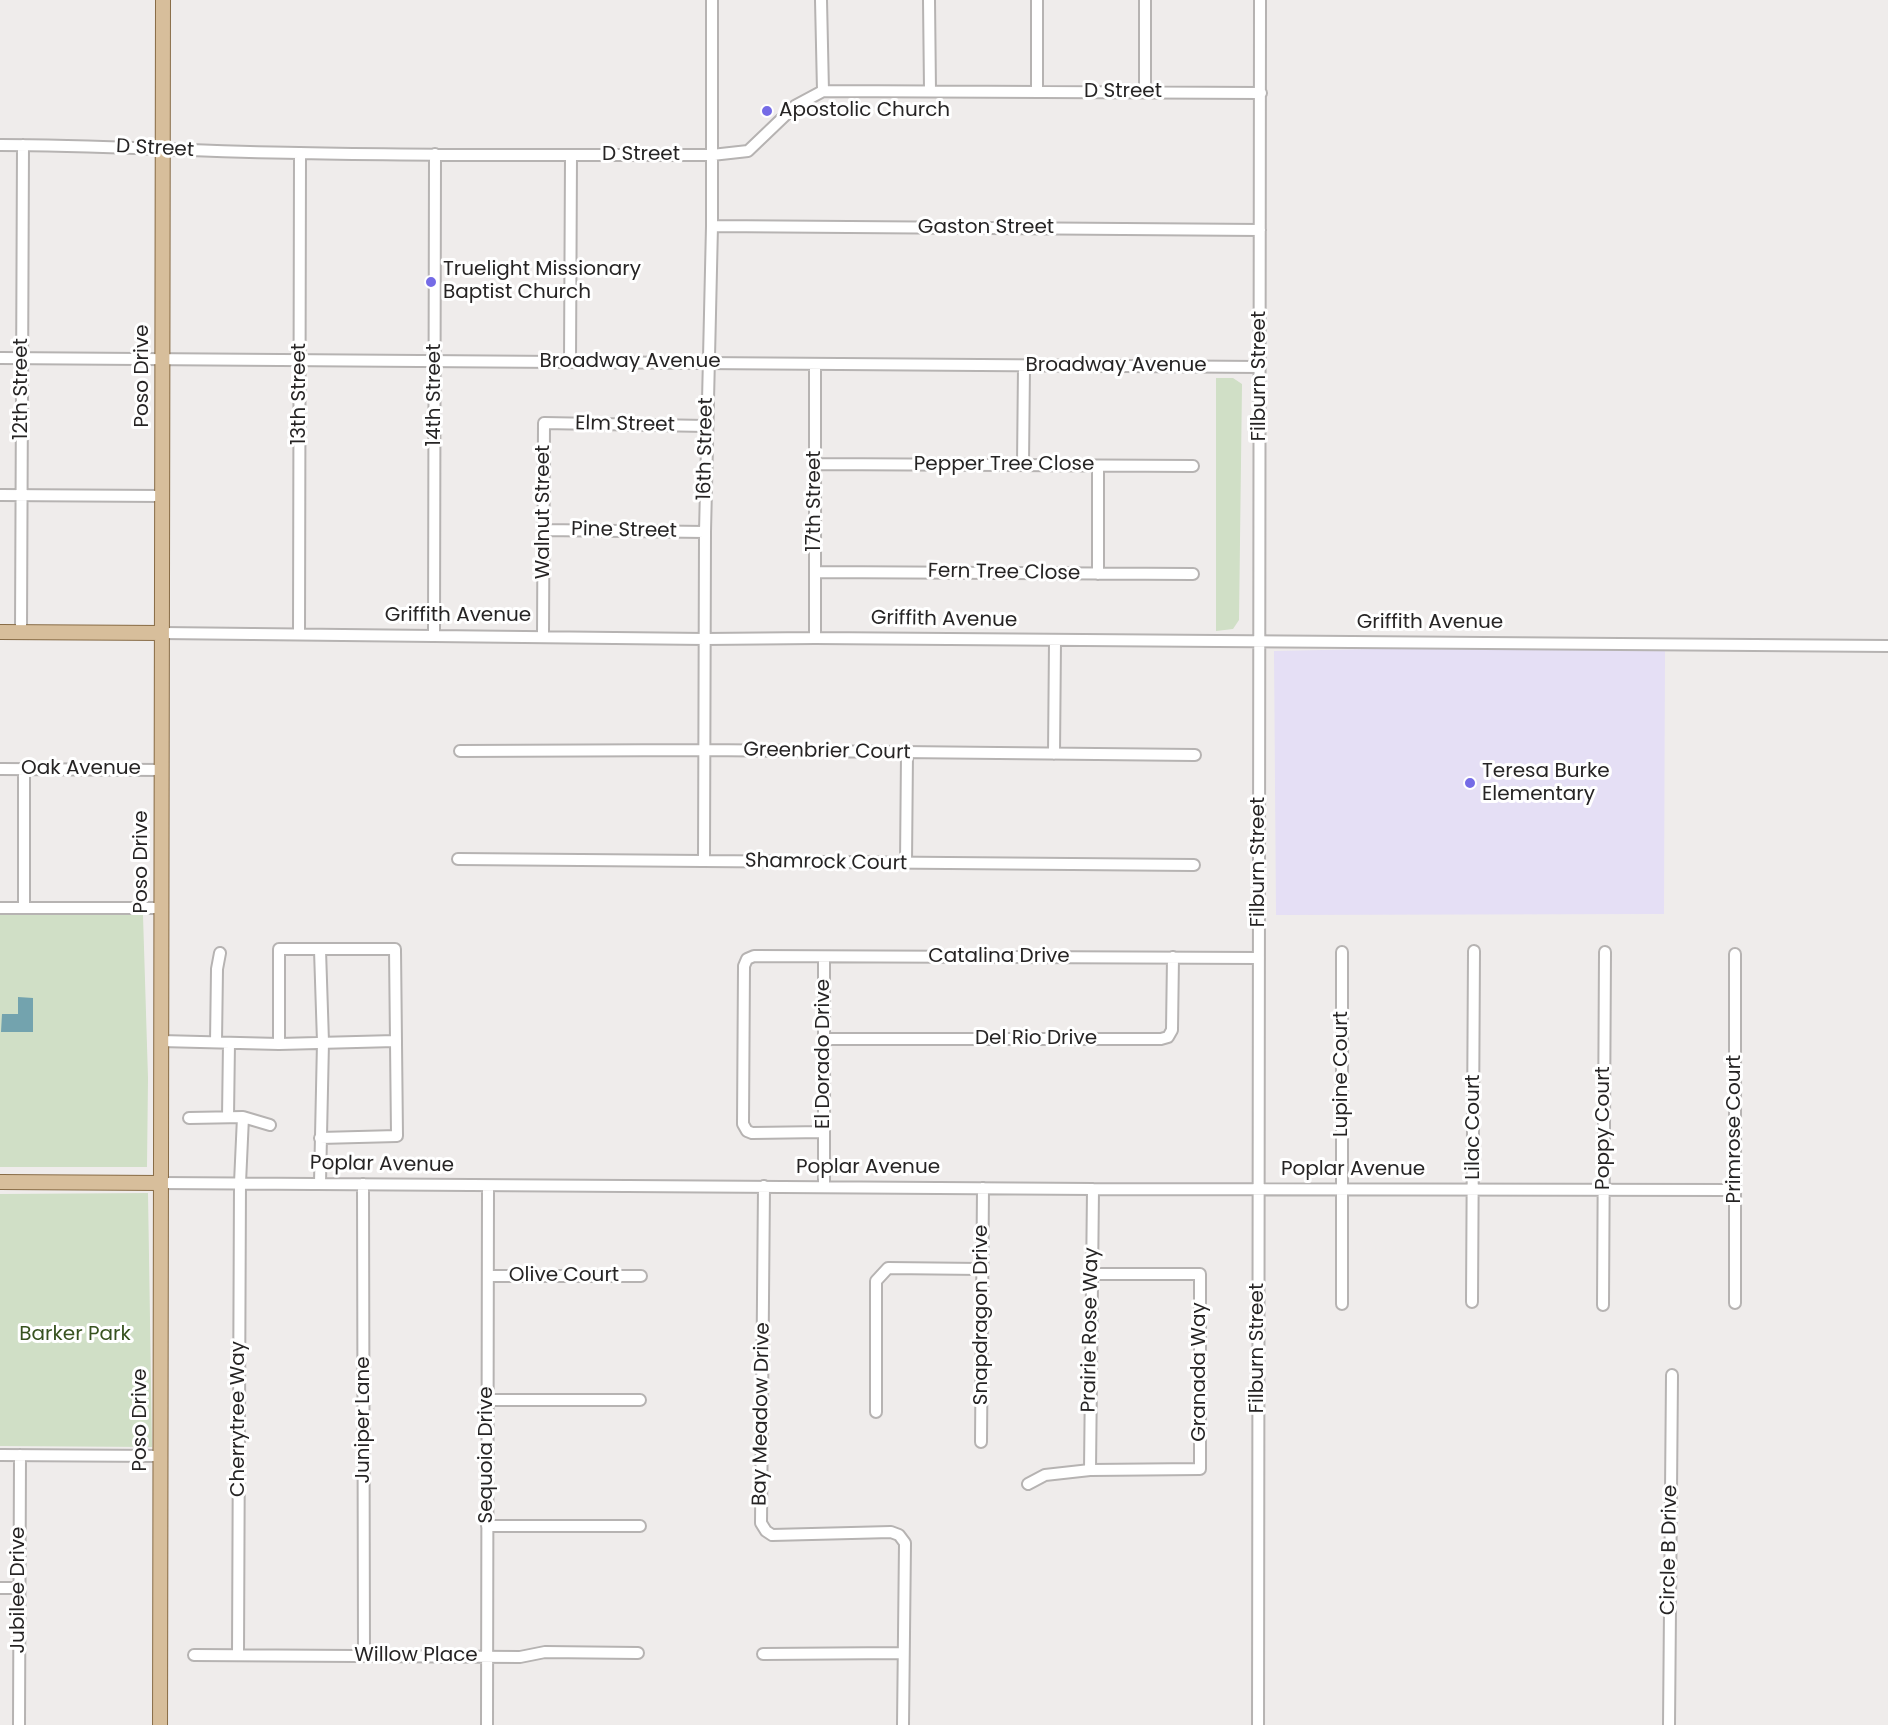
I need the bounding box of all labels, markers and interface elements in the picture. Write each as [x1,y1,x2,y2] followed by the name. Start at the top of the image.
[1084,80,1162,104] street label: D Street
[779,99,950,123] place label: Apostolic Church
[760,104,774,118] marker: Apostolic Church
[115,135,195,163] street label: D Street
[602,143,680,167] street label: D Street
[918,216,1054,240] street label: Gaston Street
[443,258,641,305] place label: Truelight Missionary Baptist Church
[424,275,438,289] marker: Truelight Missionary Baptist Church
[1248,311,1272,441] street label: Filburn Street
[131,324,155,428] street label: Poso Drive
[10,338,34,440] street label: 12th Street
[288,343,312,445] street label: 13th Street
[423,344,447,446] street label: 14th Street
[539,350,721,374] street label: Broadway Avenue
[1025,354,1207,378] street label: Broadway Avenue
[693,397,719,501] street label: 16th Street
[575,412,675,438] street label: Elm Street
[532,445,556,579] street label: Walnut Street
[803,450,827,552] street label: 17th Street
[914,453,1094,477] street label: Pepper Tree Close
[571,518,677,544] street label: Pine Street
[928,560,1080,586] street label: Fern Tree Close
[385,604,531,628] street label: Griffith Avenue
[871,607,1017,633] street label: Griffith Avenue
[1357,611,1503,635] street label: Griffith Avenue
[743,739,911,765] street label: Greenbrier Court
[21,757,141,781] street label: Oak Avenue
[1482,760,1610,807] place label: Teresa Burke Elementary
[1463,776,1477,790] marker: Teresa Burke Elementary
[1247,797,1271,927] street label: Filburn Street
[130,810,154,914] street label: Poso Drive
[745,850,907,876] street label: Shamrock Court
[928,945,1070,969] street label: Catalina Drive
[812,979,836,1129] street label: El Dorado Drive
[1330,1011,1354,1137] street label: Lupine Court
[975,1027,1097,1051] street label: Del Rio Drive
[1723,1055,1747,1203] street label: Primrose Court
[1592,1066,1616,1190] street label: Poppy Court
[1462,1074,1486,1180] street label: Lilac Court
[310,1152,454,1178] street label: Poplar Avenue
[796,1156,940,1180] street label: Poplar Avenue
[1281,1158,1425,1182] street label: Poplar Avenue
[970,1225,994,1405] street label: Snapdragon Drive
[1078,1247,1104,1413] street label: Prairie Rose Way
[509,1264,619,1288] street label: Olive Court
[1246,1283,1270,1413] street label: Filburn Street
[1188,1302,1212,1442] street label: Granada Way
[748,1322,776,1506] street label: Bay Meadow Drive
[19,1323,131,1347] park label: Barker Park
[227,1341,251,1497] street label: Cherrytree Way
[352,1356,376,1484] street label: Juniper Lane
[129,1368,153,1472] street label: Poso Drive
[475,1386,499,1524] street label: Sequoia Drive
[1657,1485,1683,1615] street label: Circle B Drive
[7,1526,31,1654] street label: Jubilee Drive
[354,1644,478,1668] street label: Willow Place

